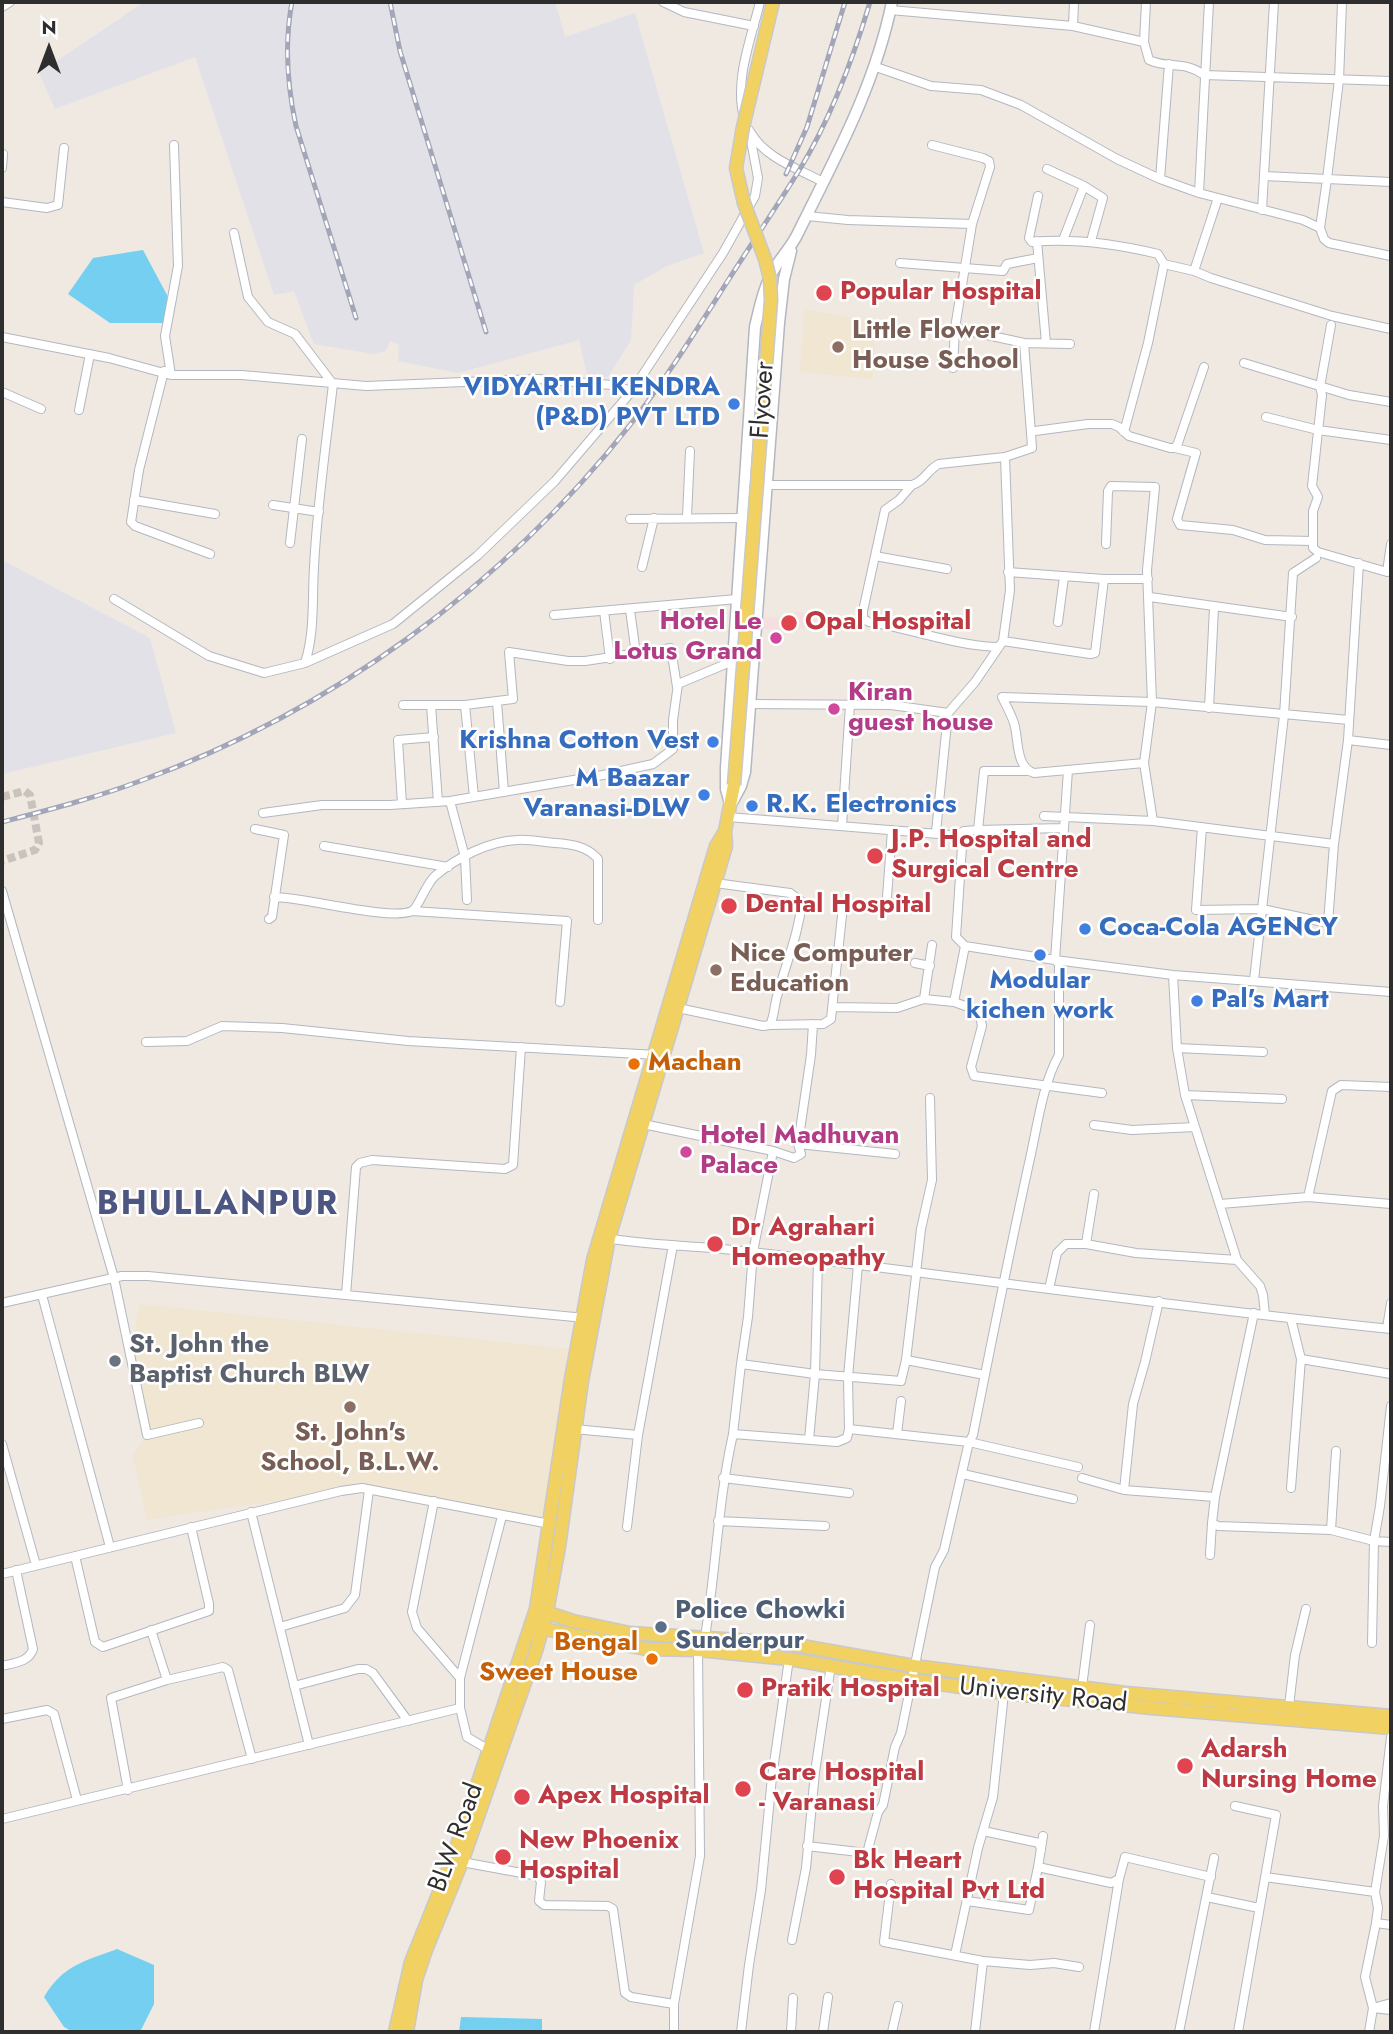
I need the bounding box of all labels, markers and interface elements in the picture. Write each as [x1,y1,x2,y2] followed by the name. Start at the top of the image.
[14,14,84,84] north arrow
[41,14,57,41] text: N
[840,277,1041,309] place label: Popular Hospital
[814,283,834,303] marker: Popular Hospital
[852,316,1019,378] place label: Little Flower House School
[830,339,846,355] marker: Little Flower House School
[746,360,782,440] street label: Flyover
[463,373,720,434] place label: VIDYARTHI KENDRA (P&D) PVT LTD
[726,396,742,412] marker: VIDYARTHI KENDRA (P&D) PVT LTD
[613,607,762,668] place label: Hotel Le Lotus Grand
[805,607,971,639] place label: Opal Hospital
[779,613,799,633] marker: Opal Hospital
[768,630,784,646] marker: Hotel Le Lotus Grand
[848,678,993,740] place label: Kiran guest house
[826,701,842,717] marker: Kiran guest house
[459,726,699,758] place label: Krishna Cotton Vest
[705,734,721,750] marker: Krishna Cotton Vest
[523,764,690,826] place label: M Baazar Varanasi-DLW
[696,787,712,803] marker: M Baazar Varanasi-DLW
[766,790,957,822] place label: R.K. Electronics
[744,798,760,814] marker: R.K. Electronics
[891,825,1091,886] place label: J.P. Hospital and Surgical Centre
[865,846,885,866] marker: J.P. Hospital and Surgical Centre
[745,890,931,922] place label: Dental Hospital
[719,896,739,916] marker: Dental Hospital
[1099,913,1338,945] place label: Coca-Cola AGENCY
[1077,921,1093,937] marker: Coca-Cola AGENCY
[730,939,913,1000] place label: Nice Computer Education
[1032,947,1048,963] marker: Modular kichen work
[708,962,724,978] marker: Nice Computer Education
[966,966,1114,1028] place label: Modular kichen work
[1211,985,1329,1017] place label: Pal's Mart
[1189,993,1205,1009] marker: Pal's Mart
[648,1048,742,1080] place label: Machan
[626,1056,642,1072] marker: Machan
[700,1121,899,1182] place label: Hotel Madhuvan Palace
[678,1144,694,1160] marker: Hotel Madhuvan Palace
[98,1186,338,1226] district label: BHULLANPUR
[731,1213,885,1274] place label: Dr Agrahari Homeopathy
[705,1234,725,1254] marker: Dr Agrahari Homeopathy
[129,1330,369,1392] place label: St. John the Baptist Church BLW
[107,1353,123,1369] marker: St. John the Baptist Church BLW
[342,1399,358,1415] marker: St. John's School, B.L.W.
[260,1418,440,1480] place label: St. John's School, B.L.W.
[675,1596,845,1658] place label: Police Chowki Sunderpur
[653,1619,669,1635] marker: Police Chowki Sunderpur
[479,1628,638,1690] place label: Bengal Sweet House
[644,1651,660,1667] marker: Bengal Sweet House
[957,1672,1129,1720] street label: University Road
[761,1674,940,1706] place label: Pratik Hospital
[735,1680,755,1700] marker: Pratik Hospital
[1201,1735,1377,1796] place label: Adarsh Nursing Home
[1175,1756,1195,1776] marker: Adarsh Nursing Home
[759,1758,924,1820] place label: Care Hospital - Varanasi
[423,1779,491,1897] street label: BLW Road
[733,1779,753,1799] marker: Care Hospital - Varanasi
[538,1781,709,1813] place label: Apex Hospital
[512,1787,532,1807] marker: Apex Hospital
[519,1826,679,1888] place label: New Phoenix Hospital
[853,1846,1045,1908] place label: Bk Heart Hospital Pvt Ltd
[493,1847,513,1867] marker: New Phoenix Hospital
[827,1867,847,1887] marker: Bk Heart Hospital Pvt Ltd

